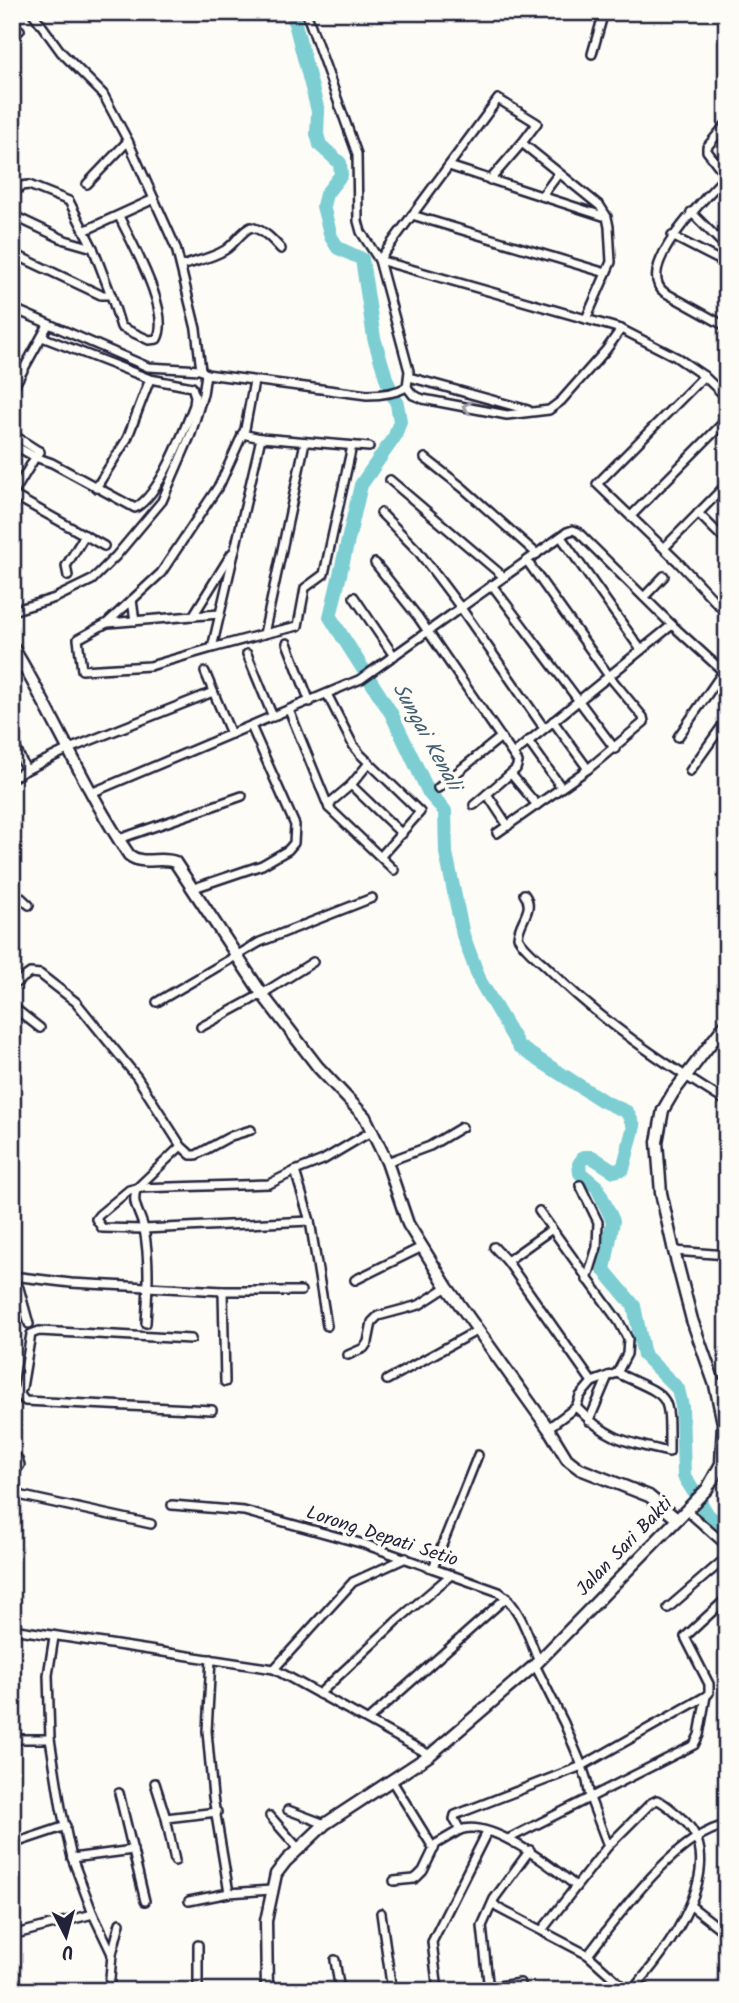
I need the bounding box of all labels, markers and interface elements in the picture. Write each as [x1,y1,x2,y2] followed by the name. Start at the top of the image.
[461,400,473,415] one-way arrow
[383,677,471,800] water label: Sungai Kenali
[570,1489,681,1604] street label: Jalan Sari Bakti
[302,1498,462,1576] street label: Lorong Depati Setio
[32,1902,102,1972] north arrow
[60,1935,75,1966] text: U

